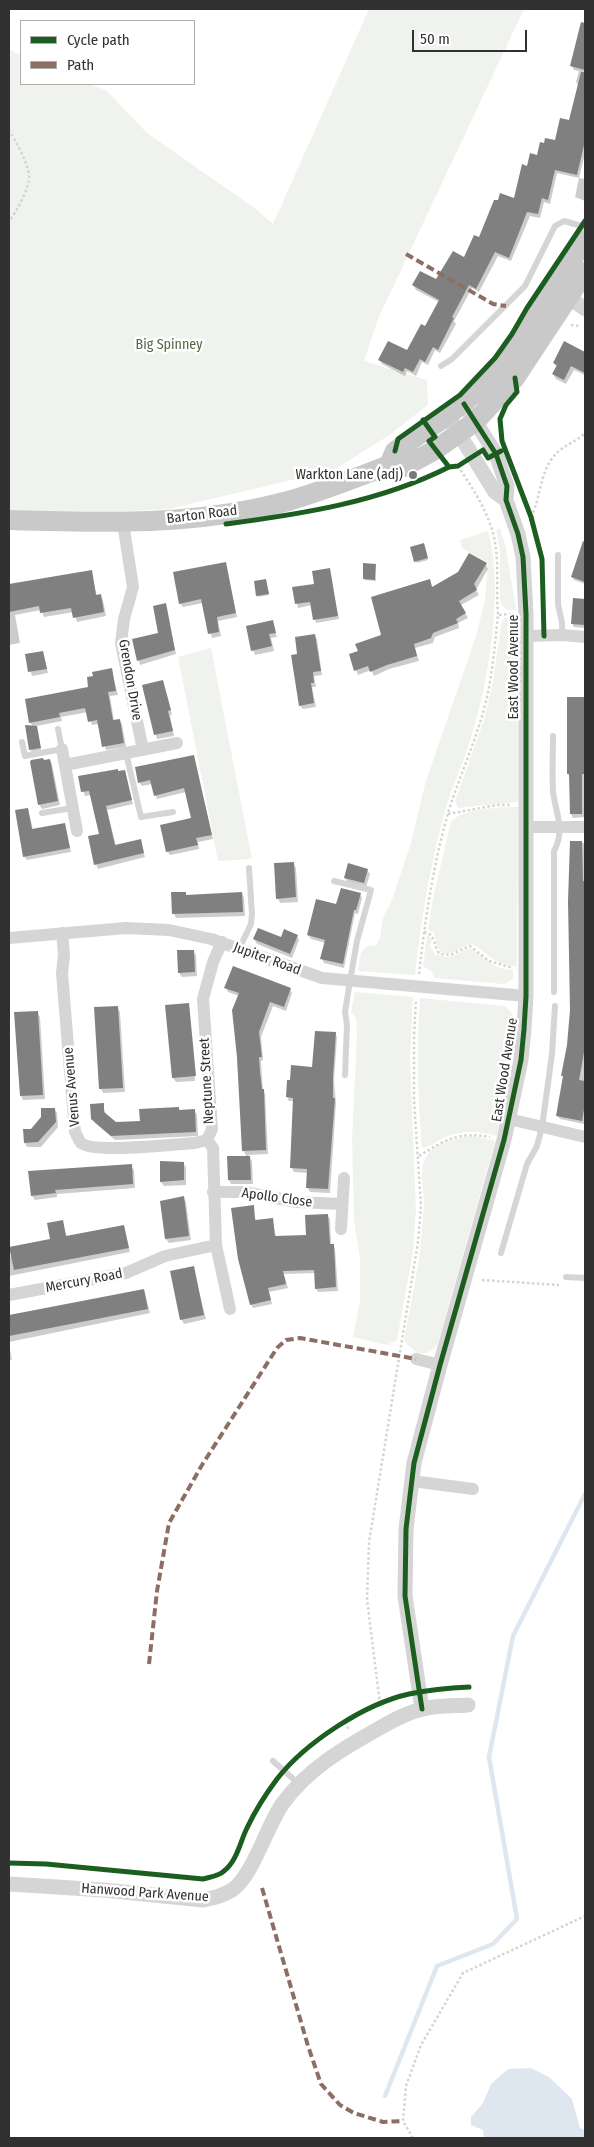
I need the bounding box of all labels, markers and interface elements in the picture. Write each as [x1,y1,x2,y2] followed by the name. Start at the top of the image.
[20,20,195,85] legend
[414,20,529,52] scale bar
[420,30,450,48] text: 50 m
[67,31,130,49] text: Cycle path
[67,56,94,74] text: Path
[136,337,202,353] park label: Big Spinney
[296,467,403,483] place label: Warkton Lane (adj)
[407,469,419,481] marker: Warkton Lane (adj)
[166,502,238,528] street label: Barton Road
[506,615,522,719] street label: East Wood Avenue
[115,638,145,722] street label: Grendon Drive
[231,939,303,979] street label: Jupiter Road
[488,1017,522,1123] street label: East Wood Avenue
[196,1037,218,1125] street label: Neptune Street
[60,1047,84,1127] street label: Venus Avenue
[241,1185,313,1211] street label: Apollo Close
[44,1265,124,1297] street label: Mercury Road
[81,1880,209,1906] street label: Hanwood Park Avenue

